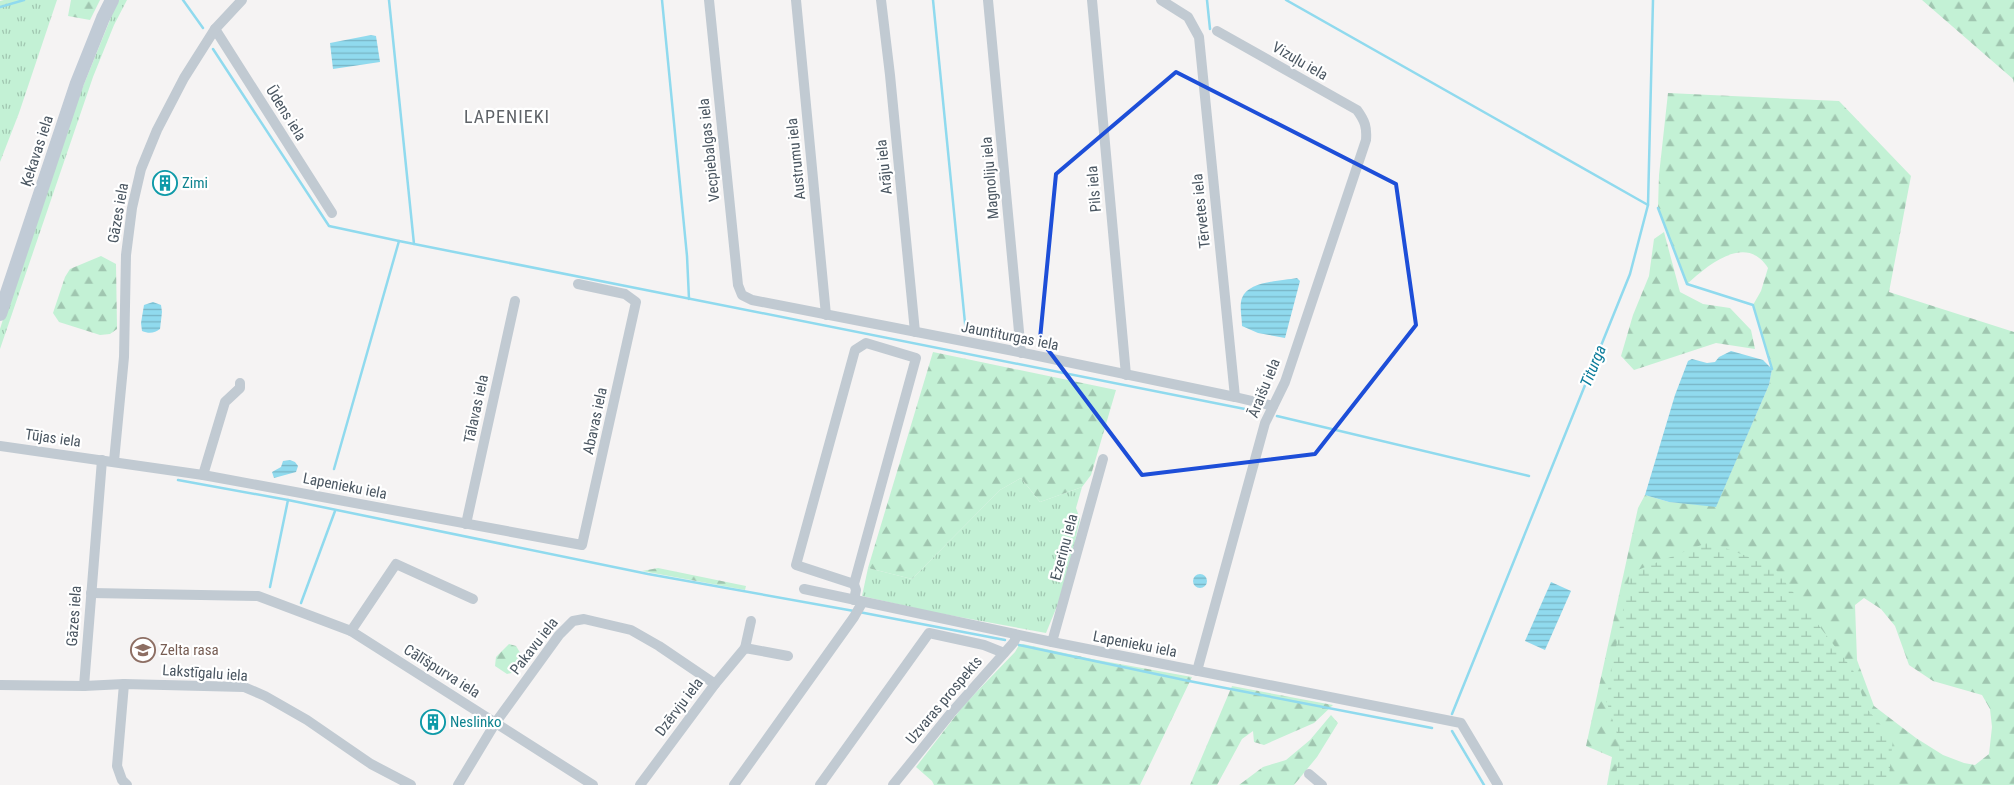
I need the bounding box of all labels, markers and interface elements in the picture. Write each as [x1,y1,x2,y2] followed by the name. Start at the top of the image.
[1269,38,1331,84] street label: Vizuļu iela
[262,82,310,144] street label: Ūdens iela
[695,97,723,203] street label: Vecpiebalgas iela
[464,106,550,127] district label: LAPENIEKI
[17,113,57,189] street label: Ķekavas iela
[783,117,809,201] street label: Austrumu iela
[977,136,1003,220] street label: Magnoliju iela
[872,139,896,195] street label: Arāju iela
[1083,165,1105,213] street label: Pils iela
[152,170,178,196] building icon: Zimi
[1188,173,1214,249] street label: Tērvetes iela
[182,174,208,192] place label: Zimi
[104,181,132,245] street label: Gāzes iela
[960,318,1060,354] street label: Jauntiturgas iela
[1576,342,1610,390] water label: Titurga
[1244,356,1284,420] street label: Āraišu iela
[460,373,492,445] street label: Tālavas iela
[579,386,611,456] street label: Abavas iela
[24,425,82,451] street label: Tūjas iela
[302,469,388,503] street label: Lapenieku iela
[1047,512,1081,582] street label: Ezeriņu iela
[63,585,85,647] street label: Gāzes iela
[506,614,562,678] street label: Pakavu iela
[1092,627,1178,661] street label: Lapenieku iela
[130,637,156,663] school or university icon: Zelta rasa
[400,640,484,702] street label: Cālīšpurva iela
[160,641,219,659] place label: Zelta rasa
[902,652,986,747] street label: Uzvaras prospekts
[162,661,248,685] street label: Lakstīgalu iela
[651,674,707,740] street label: Dzērvju iela
[420,709,446,735] building icon: Neslinko
[450,713,502,731] place label: Neslinko

